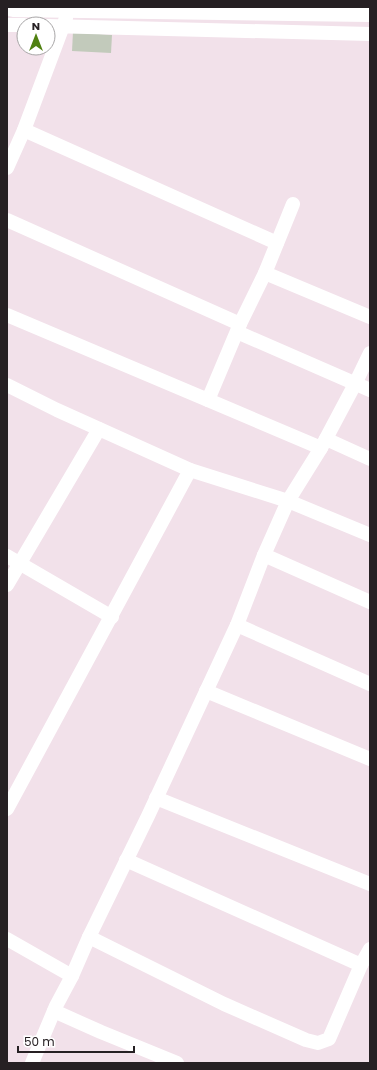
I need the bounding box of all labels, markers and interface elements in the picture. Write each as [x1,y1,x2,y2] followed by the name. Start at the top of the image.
[16,16,56,56] north arrow
[32,18,40,34] text: N
[18,1028,134,1054] scale bar
[24,1033,55,1050] text: 50 m

